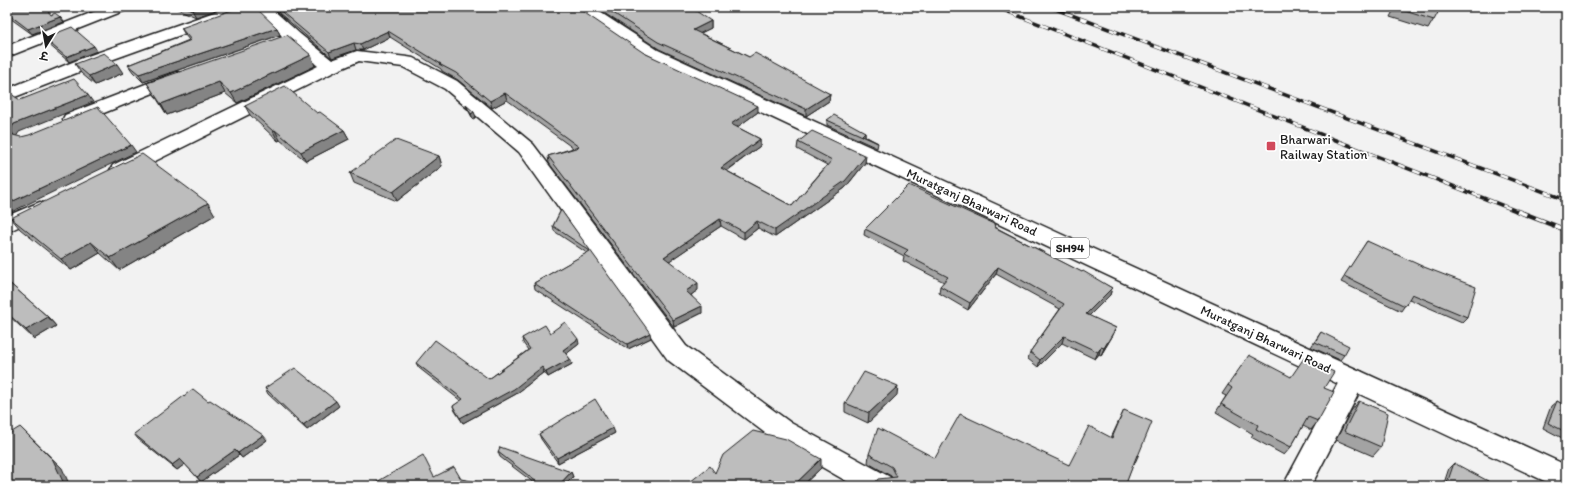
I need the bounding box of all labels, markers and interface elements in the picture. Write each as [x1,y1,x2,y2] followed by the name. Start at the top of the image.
[26,26,66,66] north arrow
[38,48,50,63] text: उ
[1280,132,1368,162] place label: Bharwari Railway Station
[1265,140,1277,152] marker: Bharwari Railway Station
[904,165,1040,239] street label: Muratganj Bharwari Road
[1051,238,1089,258] road number: SH94
[1198,302,1334,376] street label: Muratganj Bharwari Road

